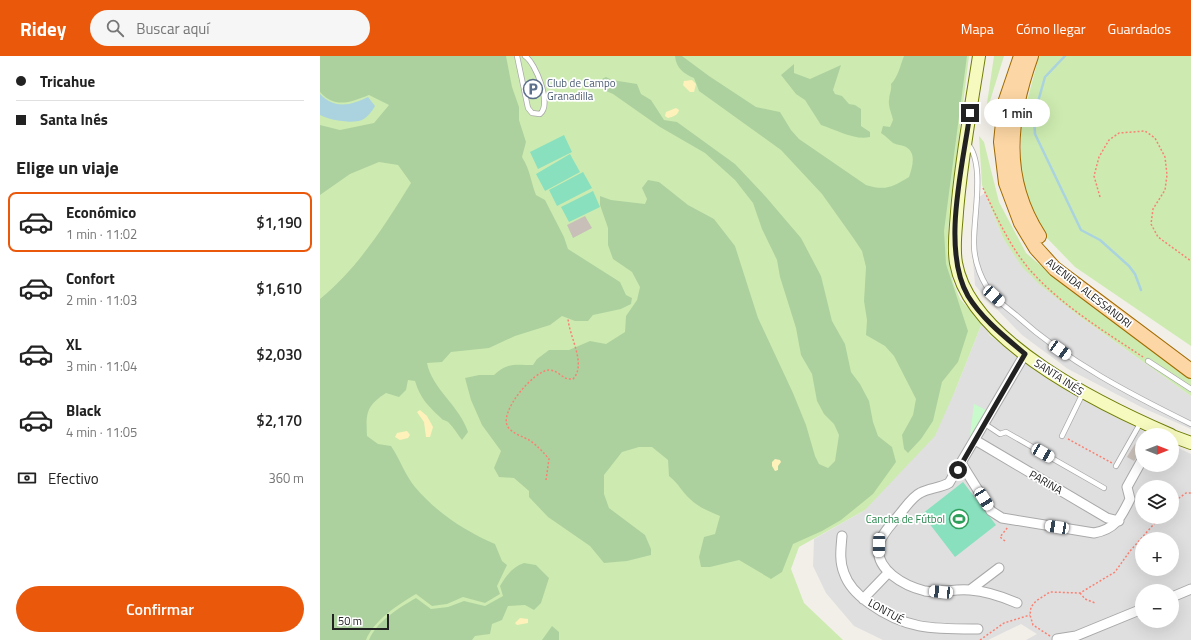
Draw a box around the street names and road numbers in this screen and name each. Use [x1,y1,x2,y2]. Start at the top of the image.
street label: AVENIDA ALESSANDRI [1043,254,1135,332]
street label: SANTA INÉS [1031,355,1087,399]
street label: PARINA [1026,466,1066,498]
street label: LONTUÉ [865,595,907,627]

